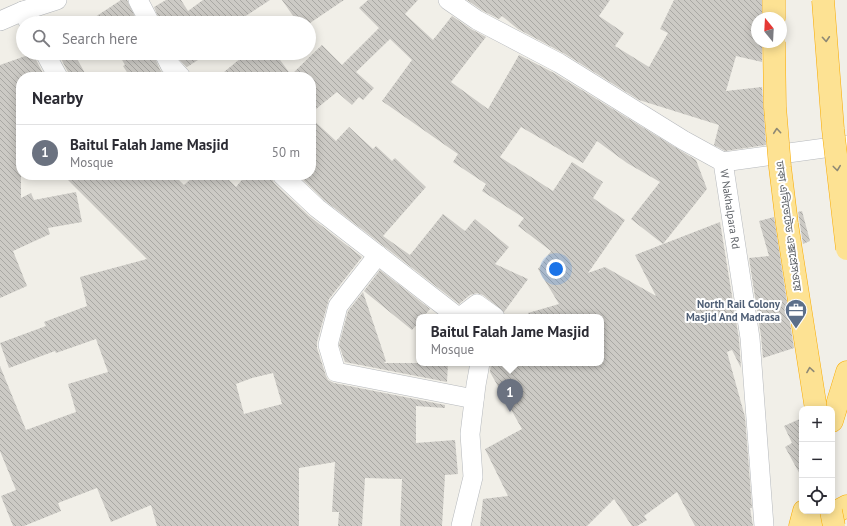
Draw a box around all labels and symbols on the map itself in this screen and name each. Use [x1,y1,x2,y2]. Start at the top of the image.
north arrow [751,12,787,48]
one-way arrow [821,36,830,42]
one-way arrow [772,128,781,134]
street label: ঢাকা এলিভেটেড এক্সপ্রেসওয়ে [773,159,805,292]
one-way arrow [833,165,842,171]
street label: W Nakhalpara Rd [717,168,743,250]
your location [546,259,566,279]
place label: North Rail Colony Masjid And Madrasa [686,297,781,324]
office icon: North Rail Colony Masjid And Madrasa [783,297,809,330]
one-way arrow [806,367,815,374]
pin: 1 [497,379,523,412]

